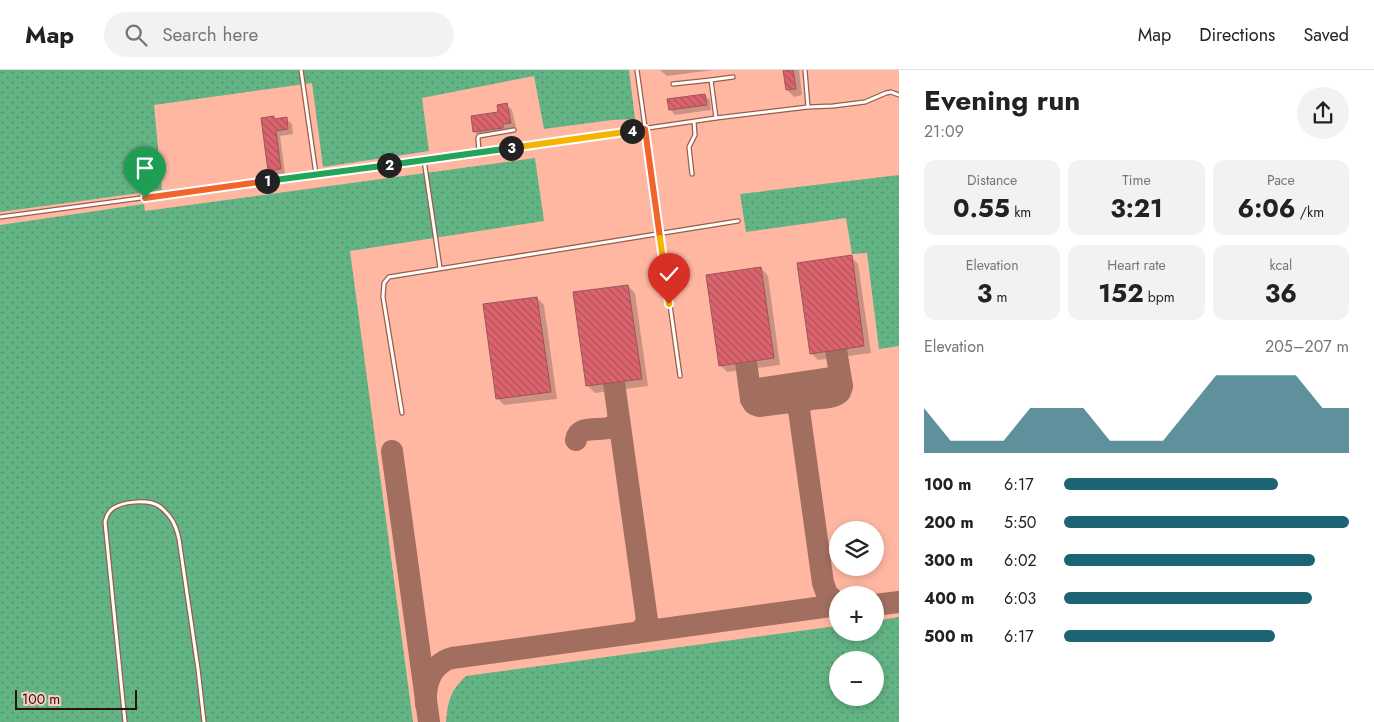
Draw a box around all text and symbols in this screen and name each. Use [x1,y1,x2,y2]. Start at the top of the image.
search box [104,12,454,57]
text: Map [25,17,74,52]
icon: search [122,21,150,49]
text: Search here [162,21,258,48]
text: Map [1138,22,1171,48]
text: Directions [1199,22,1275,48]
text: Saved [1303,22,1349,48]
text: Evening run [924,80,1080,121]
button: share [1297,87,1349,139]
pin: 4 [620,118,644,144]
text: 21:09 [924,120,964,143]
text: 4 [628,121,637,141]
pin: 3 [498,136,524,160]
text: 3 [507,138,516,158]
pin [124,147,166,198]
pin: 2 [376,152,402,178]
icon: arrive [131,154,159,182]
text: 2 [385,155,394,175]
pin: 1 [254,168,280,194]
text: Distance [967,170,1017,190]
text: Time [1122,170,1151,190]
text: Pace [1267,170,1295,190]
text: 1 [264,171,271,191]
text: 0.55 [953,190,1010,226]
text: 3:21 [1110,190,1163,226]
text: 6:06 [1238,190,1296,226]
text: km [1010,202,1031,222]
text: /km [1296,202,1324,222]
pin [648,253,690,304]
text: Elevation [966,255,1019,275]
text: Heart rate [1107,255,1166,275]
text: kcal [1270,255,1292,275]
icon: check [655,260,683,288]
text: 3 [977,275,992,311]
text: 152 [1098,275,1144,311]
text: 36 [1265,275,1297,311]
text: m [992,287,1007,307]
text: bpm [1144,287,1175,307]
text: Elevation [924,335,984,358]
text: 205–207 m [1265,335,1349,358]
text: 100 m [924,473,971,496]
text: 6:17 [1004,473,1034,496]
text: 200 m [924,511,974,534]
text: 5:50 [1004,511,1036,534]
map controls [829,521,884,706]
button: layers [829,521,884,576]
text: 300 m [924,549,973,572]
text: 6:02 [1004,549,1037,572]
button: + [829,586,884,641]
text: 400 m [924,587,974,610]
text: 6:03 [1004,587,1036,610]
text: 500 m [924,625,973,648]
text: 6:17 [1004,625,1034,648]
button: − [829,651,884,706]
scale bar [15,687,138,710]
text: 100 m [22,689,60,709]

